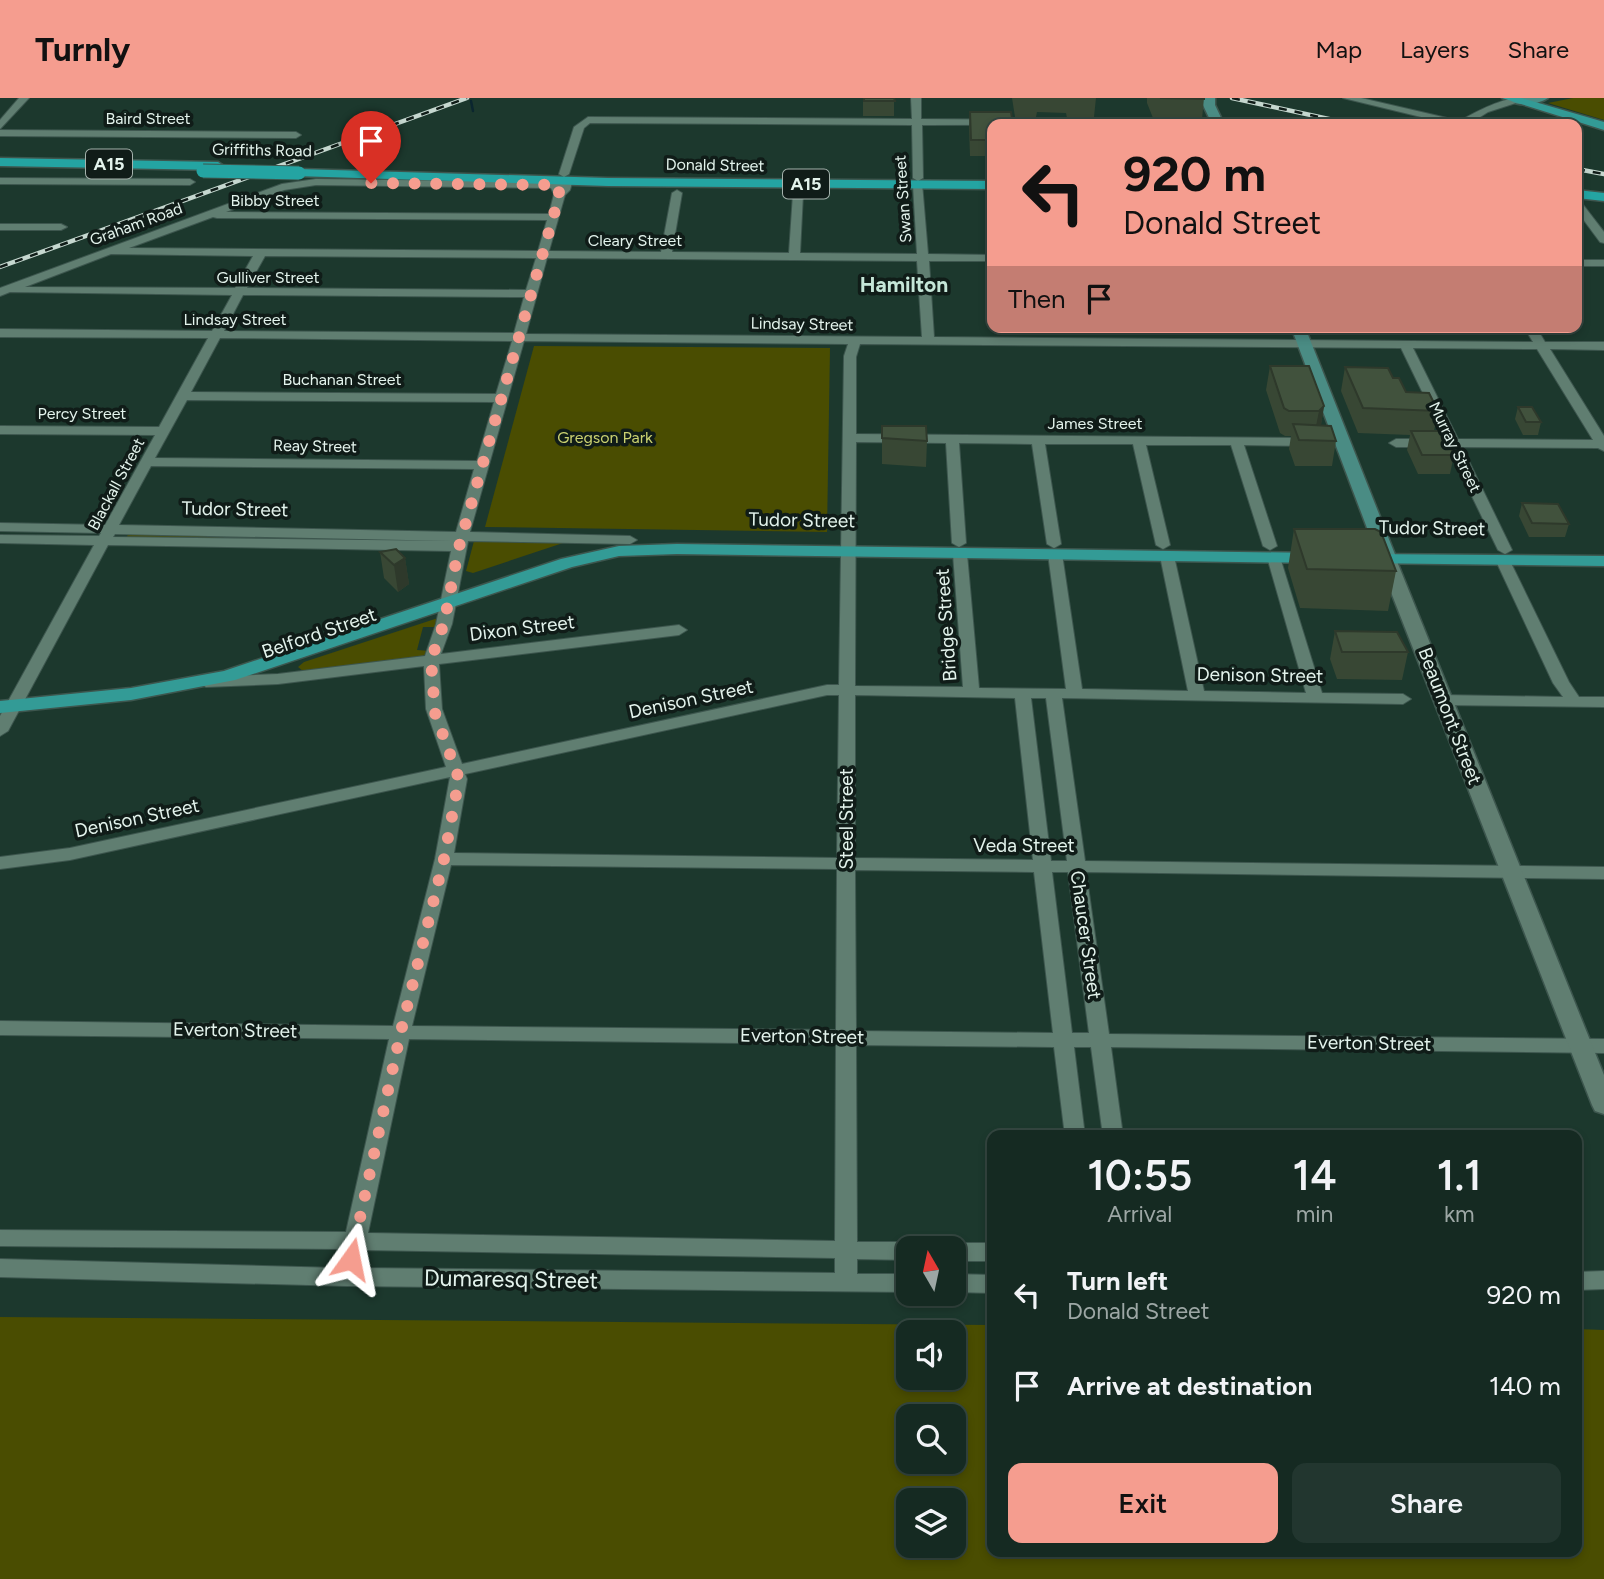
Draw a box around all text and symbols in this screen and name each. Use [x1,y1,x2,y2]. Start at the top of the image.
text: Turnly [35,30,130,69]
text: Map [1315,35,1362,64]
text: Layers [1400,35,1469,64]
text: Share [1507,35,1569,64]
street label: Baird Street [105,109,191,128]
pin [341,111,401,183]
icon: arrive [352,122,390,160]
street label: Griffiths Road [212,140,312,160]
text: 920 m [1123,144,1266,203]
icon: left [1008,147,1099,238]
road number: A15 [86,150,132,178]
street label: Swan Street [890,154,916,244]
street label: Donald Street [665,155,765,175]
road number: A15 [783,170,829,198]
street label: Bibby Street [230,191,320,210]
street label: Graham Road [87,198,185,250]
text: Donald Street [1123,204,1321,242]
street label: Cleary Street [588,231,682,250]
street label: Gulliver Street [217,268,319,287]
district label: Hamilton [860,272,948,297]
icon: arrive [1080,280,1118,318]
text: Then [1008,283,1066,315]
street label: Lindsay Street [183,310,287,329]
street label: Lindsay Street [750,314,854,334]
street label: Buchanan Street [282,370,402,389]
street label: Murray Street [1425,399,1485,495]
street label: Percy Street [38,404,126,423]
street label: James Street [1048,414,1142,433]
park label: Gregson Park [557,428,653,447]
street label: Blackall Street [84,435,148,533]
street label: Reay Street [273,436,357,456]
street label: Tudor Street [181,497,289,521]
street label: Tudor Street [748,508,856,532]
street label: Tudor Street [1378,516,1486,540]
street label: Bridge Street [931,568,961,682]
street label: Belford Street [259,603,379,663]
street label: Dixon Street [468,610,576,646]
street label: Beaumont Street [1413,644,1487,788]
street label: Denison Street [1196,662,1324,688]
street label: Denison Street [627,675,755,723]
street label: Steel Street [835,768,858,870]
street label: Denison Street [73,794,201,842]
street label: Veda Street [973,834,1075,857]
street label: Chaucer Street [1066,869,1106,1001]
street label: Everton Street [173,1017,297,1043]
street label: Everton Street [740,1023,864,1049]
street label: Everton Street [1307,1030,1431,1056]
text: 10:55 [1087,1150,1192,1201]
text: 14 [1293,1150,1337,1201]
text: 1.1 [1437,1150,1482,1201]
text: Arrival [1107,1200,1172,1228]
text: min [1296,1200,1333,1228]
text: km [1444,1200,1475,1228]
position arrow [314,1222,388,1296]
north arrow [896,1236,966,1306]
map controls [896,1236,966,1558]
street label: Dumaresq Street [424,1263,598,1295]
text: Turn left [1067,1265,1168,1297]
icon: left [1008,1276,1046,1314]
text: 920 m [1487,1279,1561,1311]
text: Donald Street [1067,1297,1209,1325]
button: sound [896,1320,966,1390]
icon: arrive [1008,1367,1046,1405]
text: Arrive at destination [1067,1370,1312,1402]
text: 140 m [1489,1370,1561,1402]
button: search [896,1404,966,1474]
button: Exit [1008,1463,1278,1543]
button: Share [1292,1463,1561,1543]
button: layers [896,1488,966,1558]

